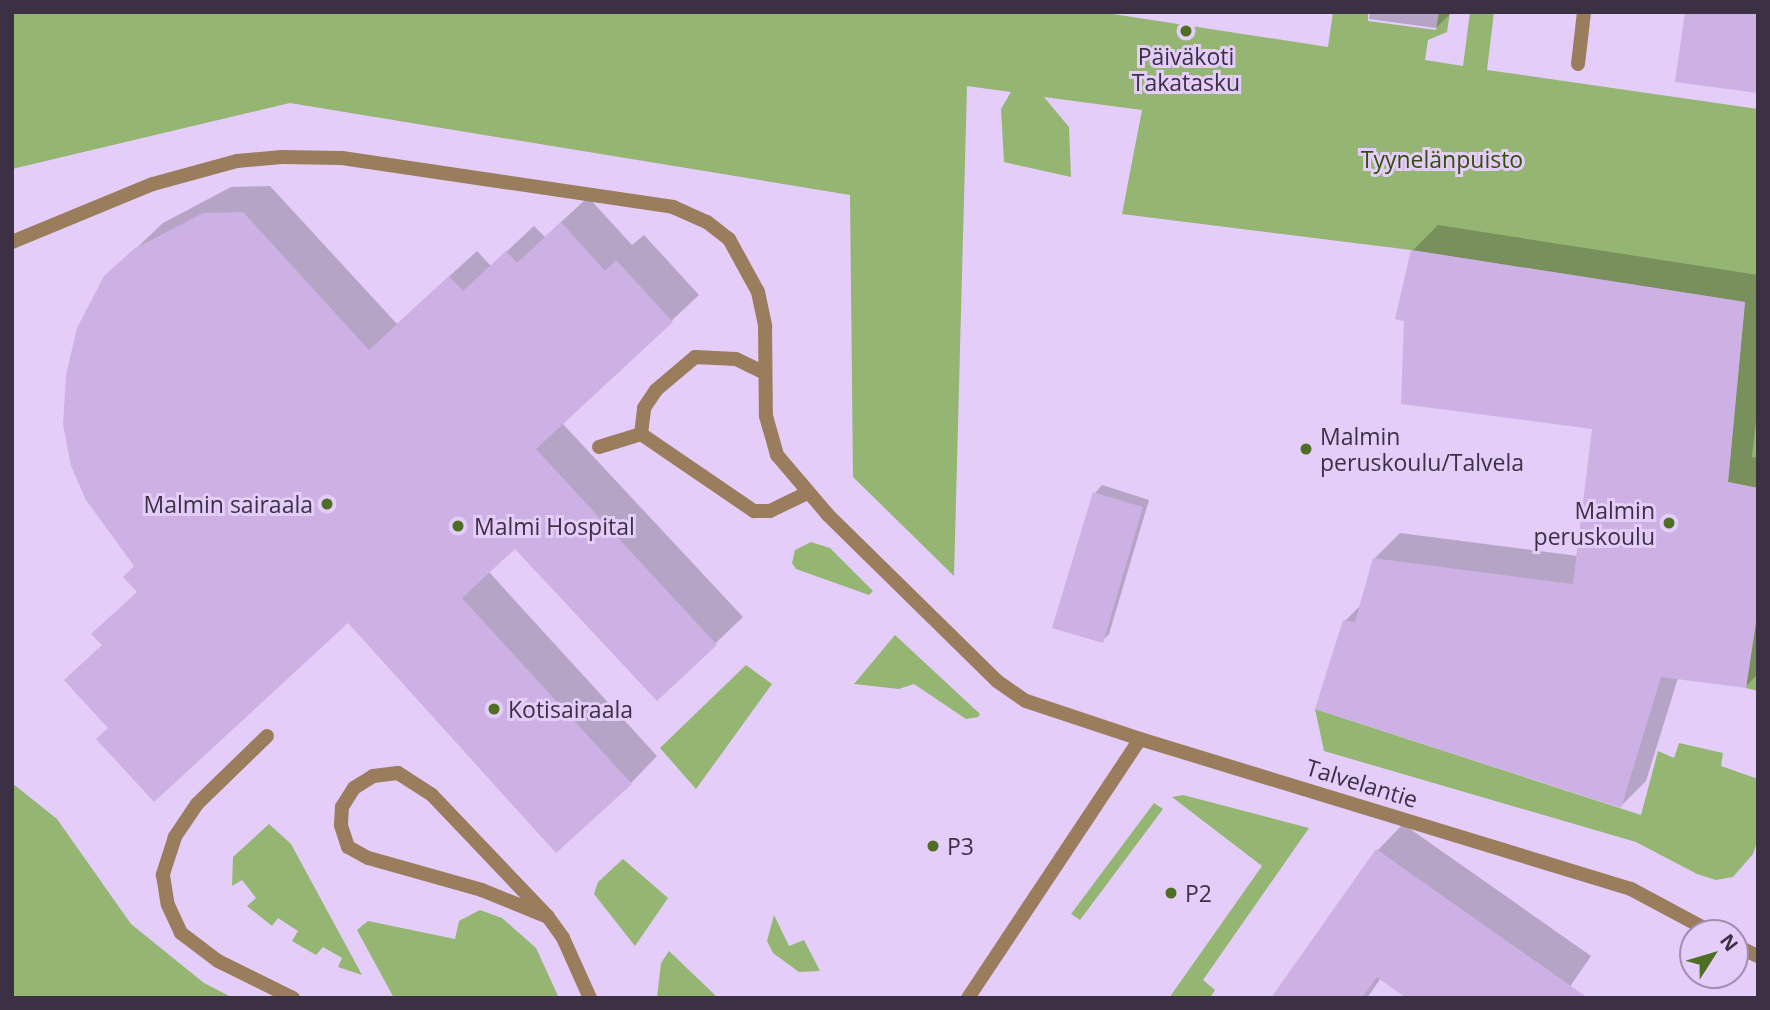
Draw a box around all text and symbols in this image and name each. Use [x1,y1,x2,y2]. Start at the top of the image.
marker: Päiväkoti Takatasku [1178,23,1194,39]
place label: Päiväkoti Takatasku [1132,42,1240,96]
park label: Tyynelänpuisto [1361,145,1523,173]
place label: Malmin peruskoulu/Talvela [1320,422,1524,476]
marker: Malmin peruskoulu/Talvela [1298,441,1314,457]
place label: Malmin sairaala [143,490,313,518]
marker: Malmin sairaala [319,496,335,512]
place label: Malmin peruskoulu [1534,496,1655,550]
place label: Malmi Hospital [474,512,635,540]
marker: Malmin peruskoulu [1661,515,1677,531]
marker: Malmi Hospital [448,516,468,536]
place label: Kotisairaala [508,695,633,723]
marker: Kotisairaala [486,701,502,717]
street label: Talvelantie [1303,753,1421,813]
place label: P3 [947,832,974,860]
marker: P3 [925,838,941,854]
place label: P2 [1185,879,1212,907]
marker: P2 [1163,885,1179,901]
north arrow [1679,919,1749,989]
text: N [1714,929,1744,957]

